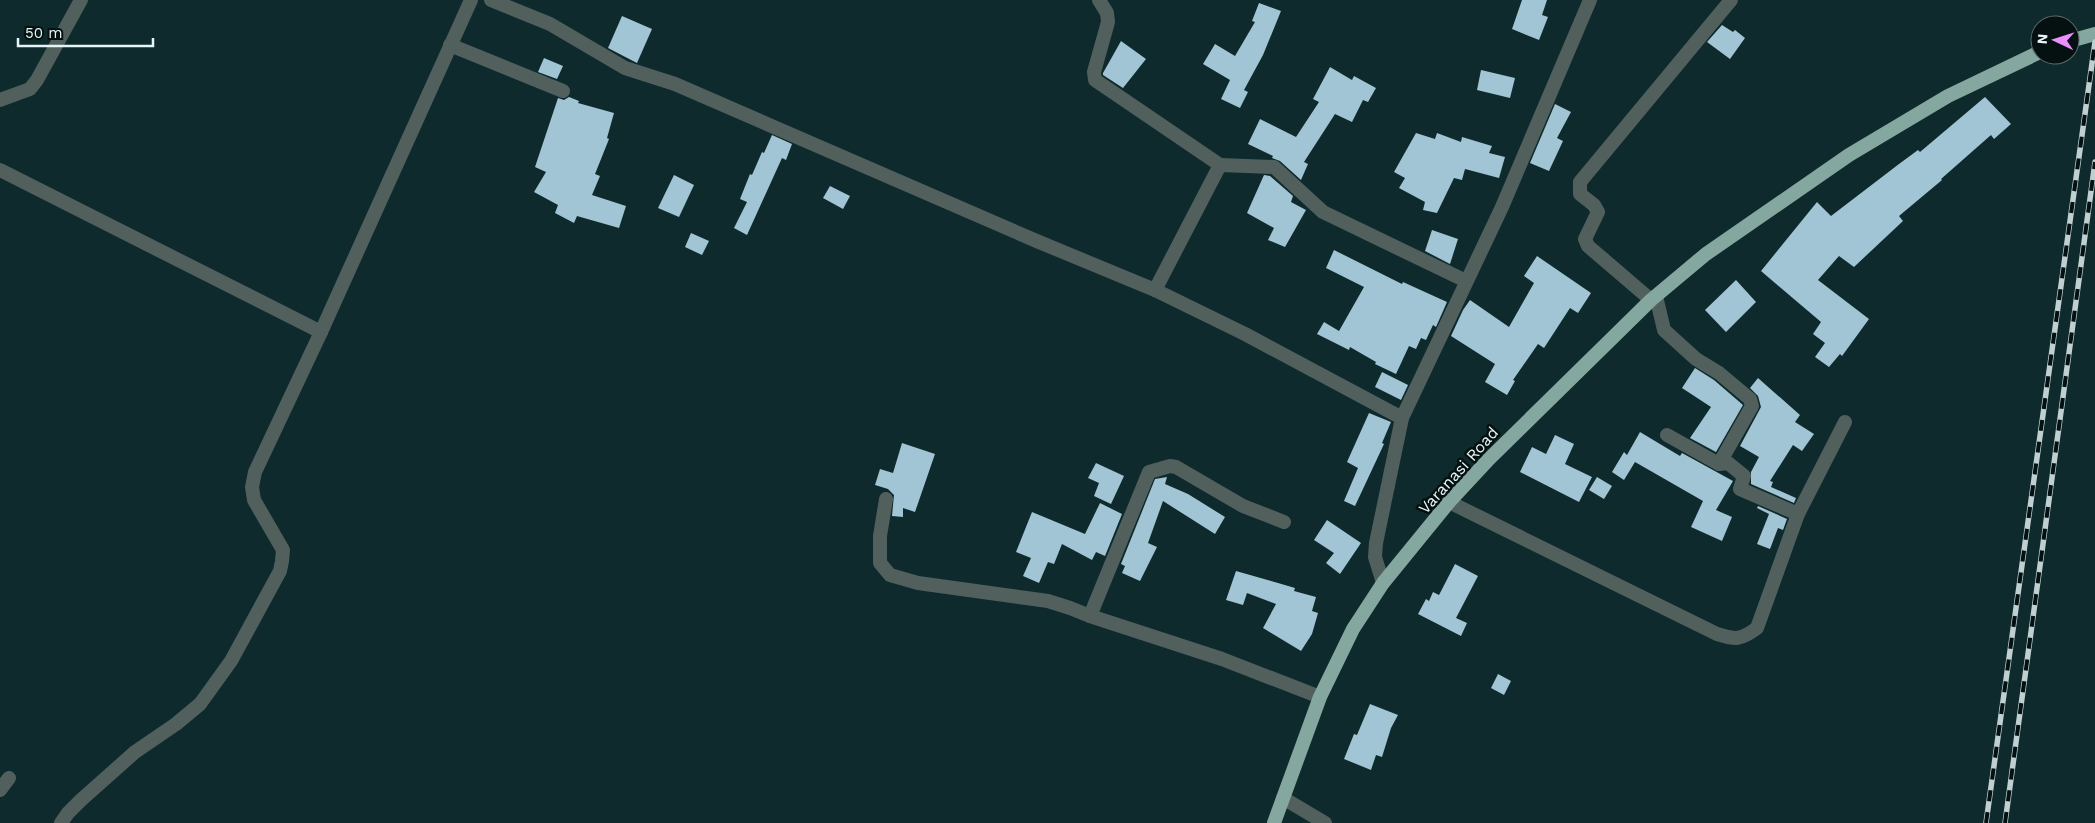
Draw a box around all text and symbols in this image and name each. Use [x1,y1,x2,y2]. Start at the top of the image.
scale bar [18,15,152,47]
north arrow [2030,15,2080,65]
text: 50 m [25,24,62,42]
text: N [2034,33,2050,45]
street label: Varanasi Road [1415,423,1502,518]

